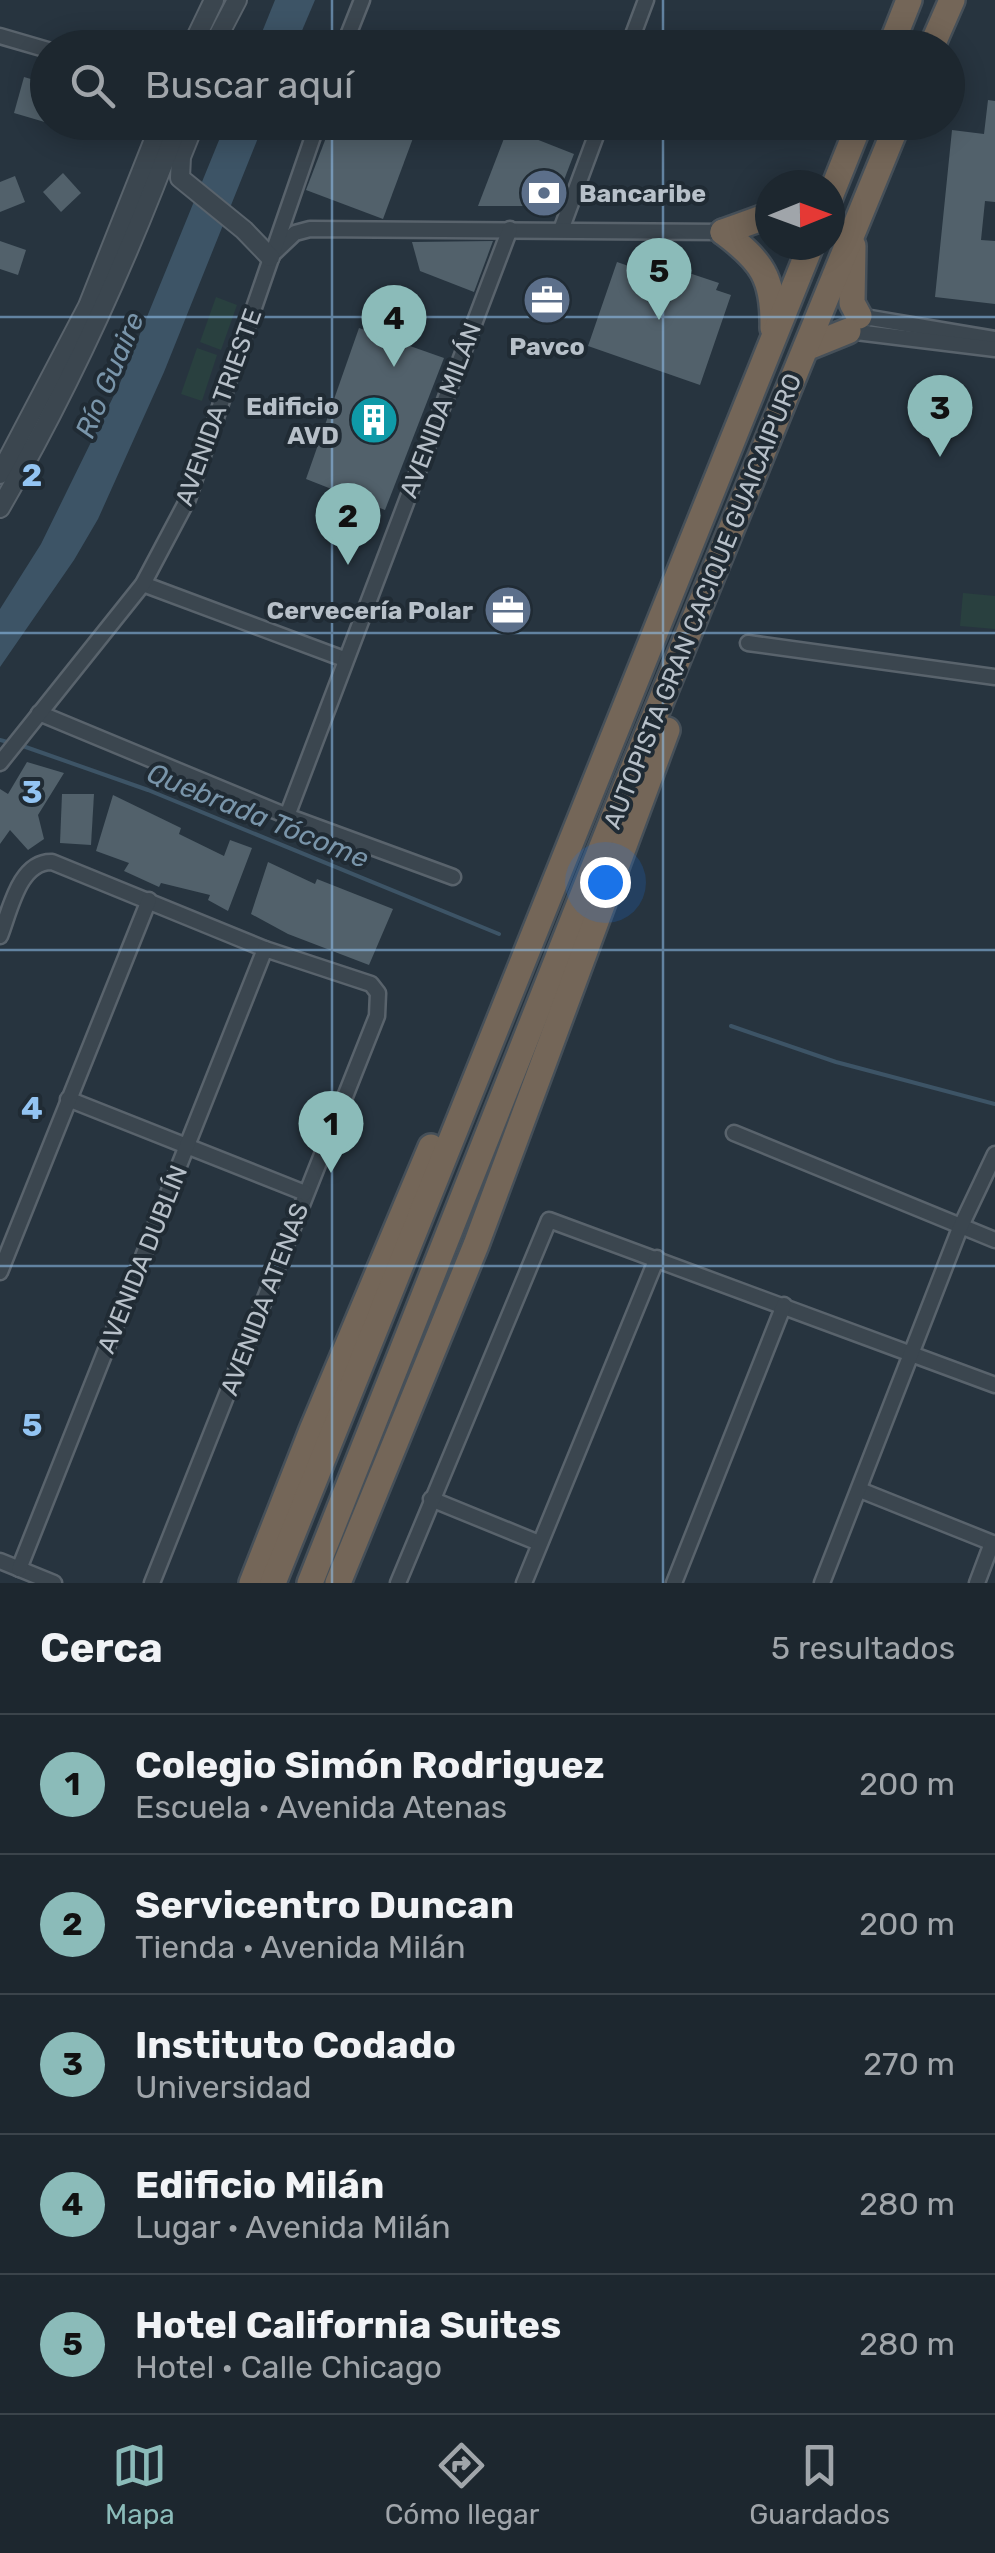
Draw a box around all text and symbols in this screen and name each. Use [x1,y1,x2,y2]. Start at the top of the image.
search box [30,30,965,140]
icon: search [65,58,120,113]
text: Buscar aquí [145,62,353,108]
bank icon: Bancaribe [518,167,570,219]
north arrow [755,170,845,260]
place label: Bancaribe [579,179,706,208]
pin: 5 [626,238,692,320]
office icon: Pavco [521,274,573,326]
pin: 4 [362,284,426,367]
street label: AVENIDA TRIESTE [169,305,268,510]
water label: Río Guaire [68,307,151,443]
street label: AVENIDA MILÁN [394,319,487,502]
place label: Pavco [509,332,585,361]
street label: AUTOPISTA GRAN CACIQUE GUAICAIPURO [598,369,807,833]
pin: 3 [908,374,972,457]
place label: Edificio AVD [246,392,339,450]
building icon: Edificio AVD [348,394,400,446]
text: 2 [22,456,42,494]
pin: 2 [316,482,380,565]
office icon: Cervecería Polar [482,584,534,636]
place label: Cervecería Polar [267,596,474,625]
water label: Quebrada Tócome [142,756,374,875]
text: 3 [21,773,43,811]
your location [580,857,631,908]
text: 4 [21,1089,43,1127]
pin: 1 [298,1090,364,1173]
street label: AVENIDA DUBLÍN [92,1161,193,1357]
street label: AVENIDA ATENAS [214,1199,315,1399]
text: 5 [22,1406,42,1444]
text: Cerca [40,1623,163,1673]
text: 5 resultados [771,1629,955,1667]
text: Colegio Simón Rodriguez [135,1742,605,1788]
text: 1 [65,1765,80,1803]
text: 200 m [859,1765,955,1803]
text: Escuela · Avenida Atenas [135,1788,507,1826]
text: Servicentro Duncan [135,1882,514,1928]
text: 2 [62,1905,83,1943]
text: 200 m [859,1905,955,1943]
text: Tienda · Avenida Milán [135,1928,466,1966]
text: Instituto Codado [135,2022,456,2068]
text: 3 [62,2045,83,2083]
text: 270 m [863,2045,955,2083]
text: Universidad [135,2068,312,2106]
text: Edificio Milán [135,2162,384,2208]
text: 4 [62,2185,83,2223]
text: 280 m [859,2185,955,2223]
text: Lugar · Avenida Milán [135,2208,451,2246]
text: Hotel California Suites [135,2302,561,2348]
text: 5 [62,2325,83,2363]
text: 280 m [859,2325,955,2363]
text: Hotel · Calle Chicago [135,2348,442,2386]
tab: Mapa [105,2438,175,2531]
tab: Cómo llegar [385,2438,539,2531]
tab: Guardados [749,2438,890,2531]

